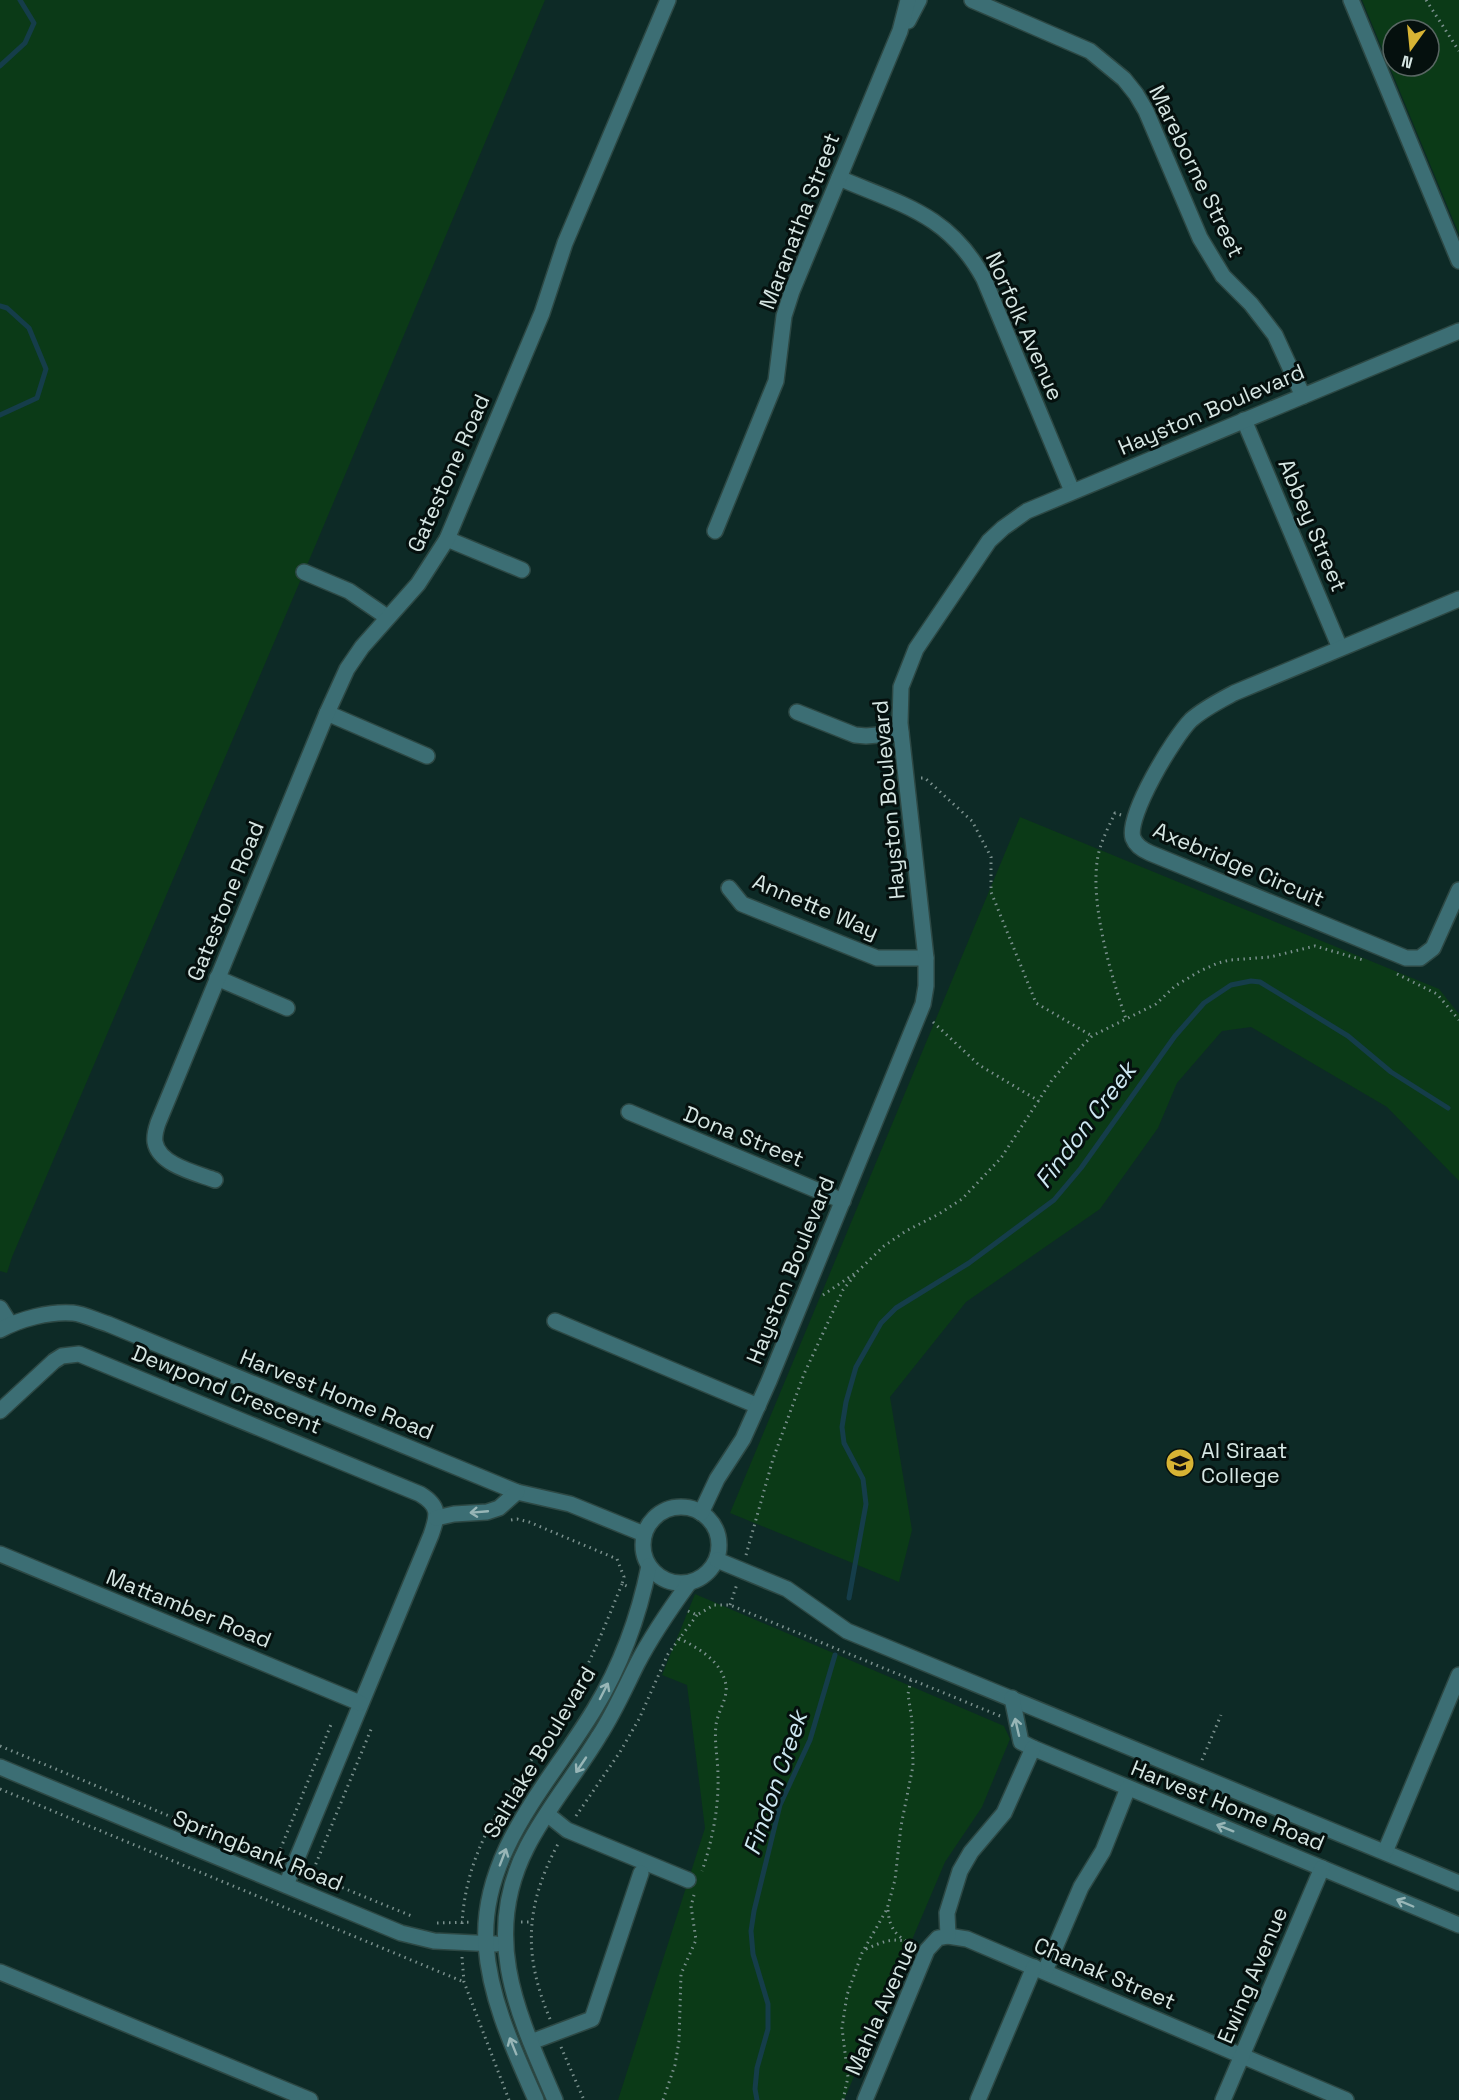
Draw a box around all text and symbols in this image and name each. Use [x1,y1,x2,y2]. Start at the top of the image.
north arrow [1381,18,1441,78]
text: N [1399,50,1415,74]
street label: Mareborne Street [1143,80,1251,262]
street label: Maranatha Street [752,129,846,313]
street label: Norfolk Avenue [980,247,1070,405]
street label: Hayston Boulevard [1114,357,1308,461]
street label: Gatestone Road [401,390,495,556]
street label: Abbey Street [1272,454,1354,596]
street label: Hayston Boulevard [865,699,911,901]
street label: Axebridge Circuit [1149,815,1329,913]
street label: Gatestone Road [180,817,270,985]
street label: Annette Way [749,867,883,945]
water label: Findon Creek [1027,1053,1144,1194]
street label: Dona Street [680,1099,808,1173]
street label: Hayston Boulevard [740,1172,840,1368]
street label: Dewpond Crescent [128,1338,326,1440]
street label: Harvest Home Road [236,1342,438,1446]
place label: Al Siraat College [1201,1436,1287,1489]
school or university icon: Al Siraat College [1164,1447,1196,1479]
one-way arrow [470,1507,490,1518]
street label: Mattamber Road [102,1562,276,1654]
street label: Saltlake Boulevard [477,1661,601,1843]
one-way arrow [598,1683,610,1700]
water label: Findon Creek [736,1704,815,1859]
one-way arrow [1011,1718,1023,1737]
street label: Harvest Home Road [1127,1753,1329,1857]
one-way arrow [575,1756,587,1772]
street label: Springbank Road [169,1803,347,1897]
one-way arrow [1216,1822,1235,1833]
one-way arrow [498,1849,509,1867]
one-way arrow [1396,1897,1415,1908]
street label: Ewing Avenue [1211,1902,1293,2048]
street label: Chanak Street [1030,1931,1180,2015]
street label: Mahla Avenue [838,1934,924,2080]
one-way arrow [507,2037,518,2056]

